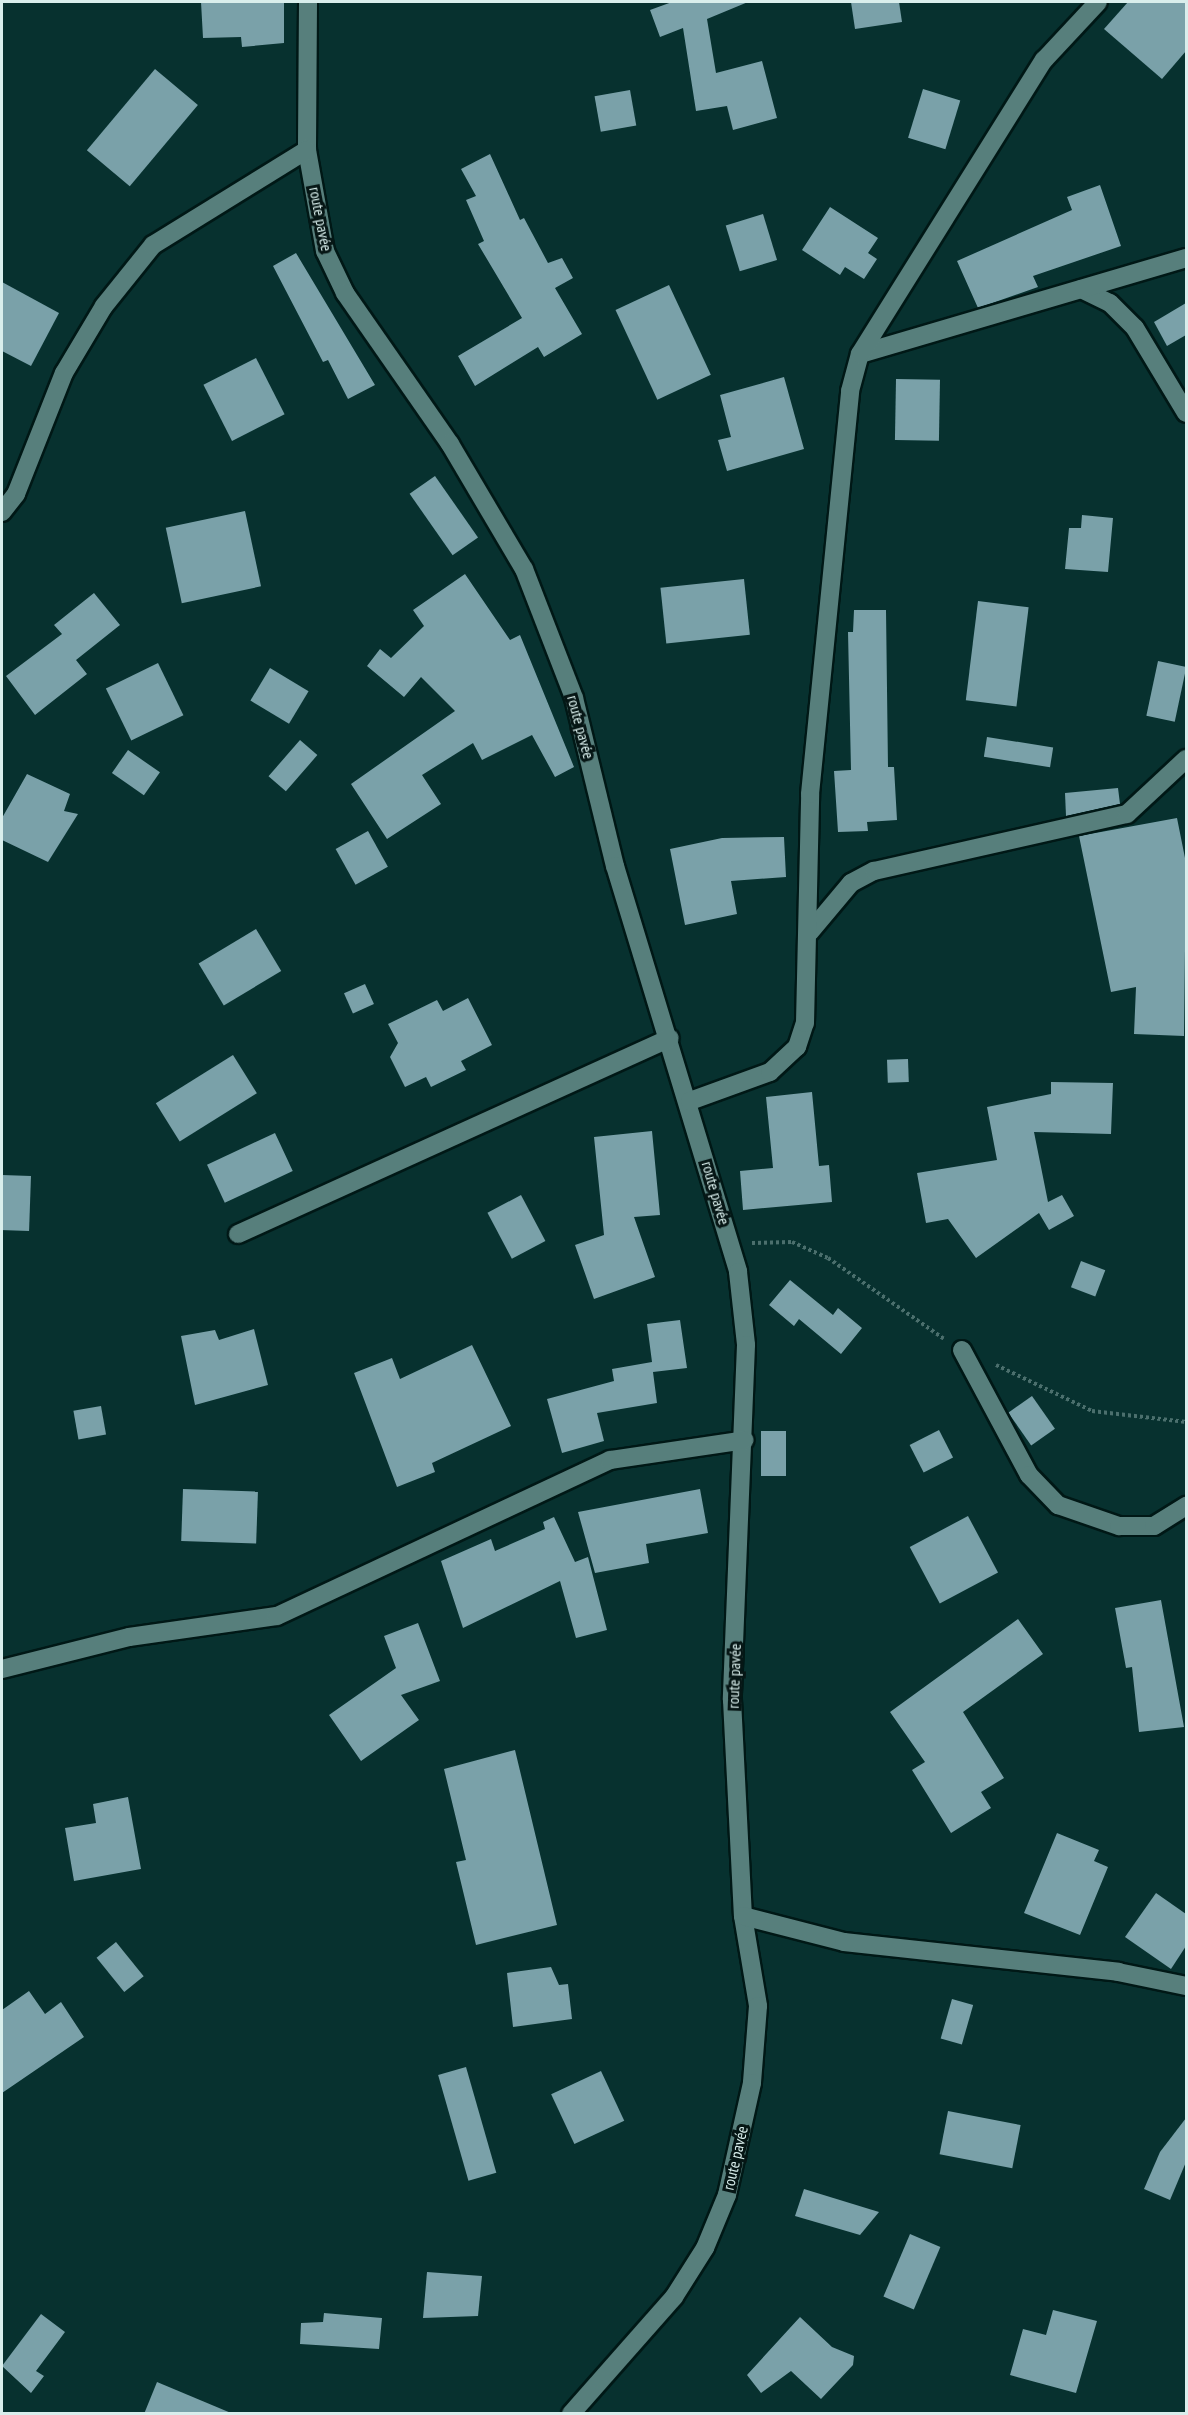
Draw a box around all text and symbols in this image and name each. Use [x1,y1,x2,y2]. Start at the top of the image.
street label: route pavée [305,185,337,253]
street label: route pavée [563,693,599,761]
street label: route pavée [698,1159,734,1227]
street label: route pavée [723,1643,745,1709]
street label: route pavée [718,2124,752,2192]

